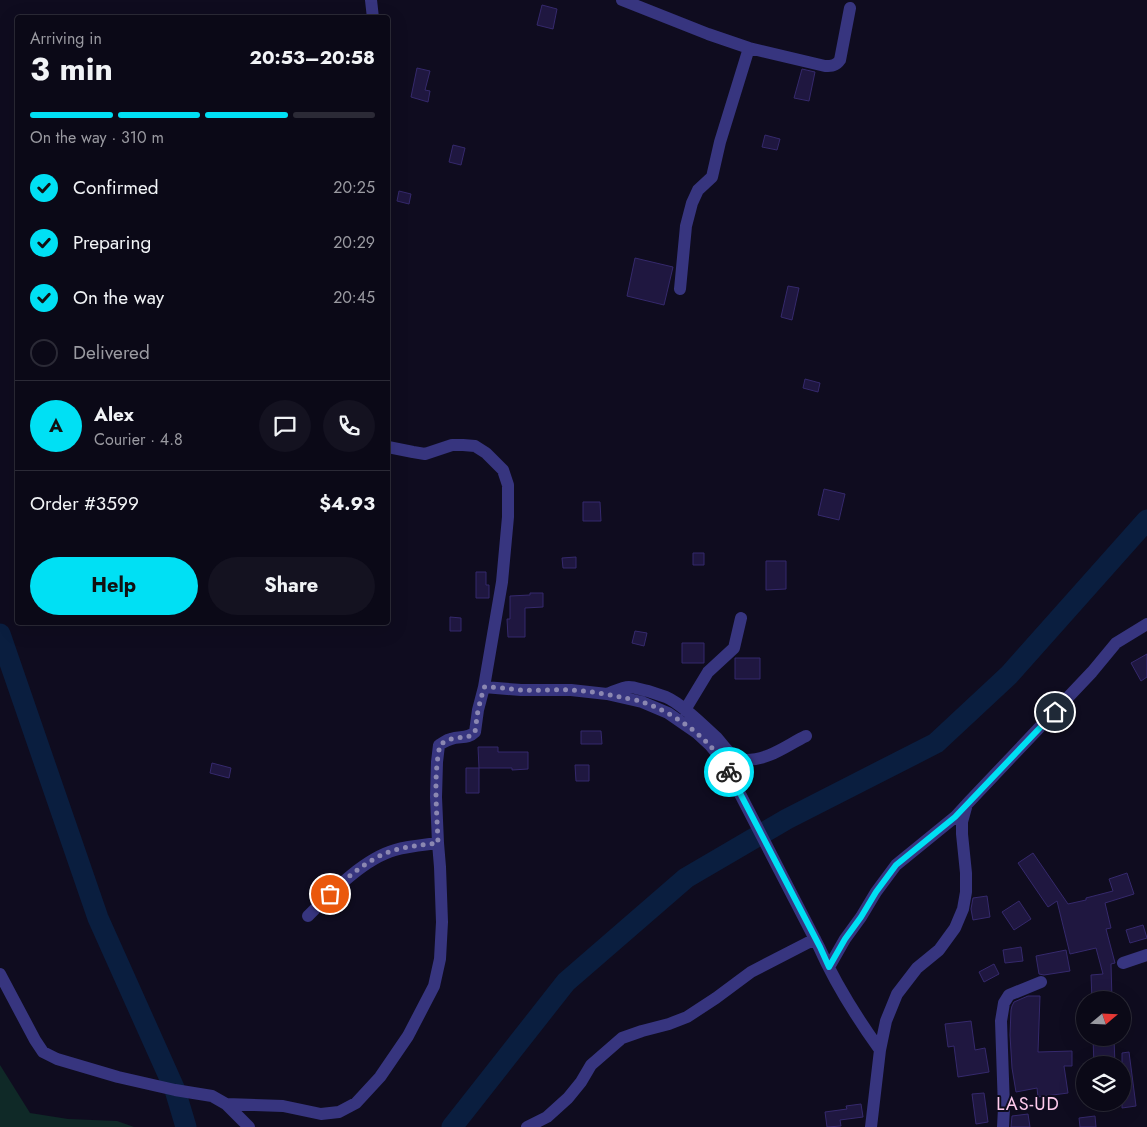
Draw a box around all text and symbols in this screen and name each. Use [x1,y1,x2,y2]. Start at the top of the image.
text: Arriving in [30,27,102,50]
text: 20:53–20:58 [250,44,375,71]
text: 3 min [30,46,113,92]
text: On the way · 310 m [30,126,164,149]
icon: check [30,174,58,202]
text: Confirmed [73,174,159,201]
text: 20:25 [333,176,375,199]
icon: check [30,229,58,257]
text: Preparing [73,229,151,256]
text: 20:29 [333,231,375,254]
icon: check [30,284,58,312]
text: On the way [73,284,164,311]
text: 20:45 [333,286,375,309]
text: Delivered [73,339,150,366]
button: chat [259,400,311,452]
button: phone [323,400,375,452]
text: Alex [94,401,134,428]
text: A [49,412,63,439]
text: Courier · 4.8 [94,428,183,451]
text: Order #3599 [30,490,139,517]
text: $4.93 [319,490,375,517]
button: Help [30,557,198,615]
button: Share [208,557,375,615]
pin [1034,691,1076,733]
icon: home [1041,698,1069,726]
courier [704,747,754,797]
icon: bike [715,758,743,786]
pin [309,873,351,915]
icon: bag [316,880,344,908]
north arrow [1076,991,1131,1046]
map controls [1076,991,1131,1111]
button: layers [1076,1056,1131,1111]
district label: LAS-UD [996,1091,1060,1117]

